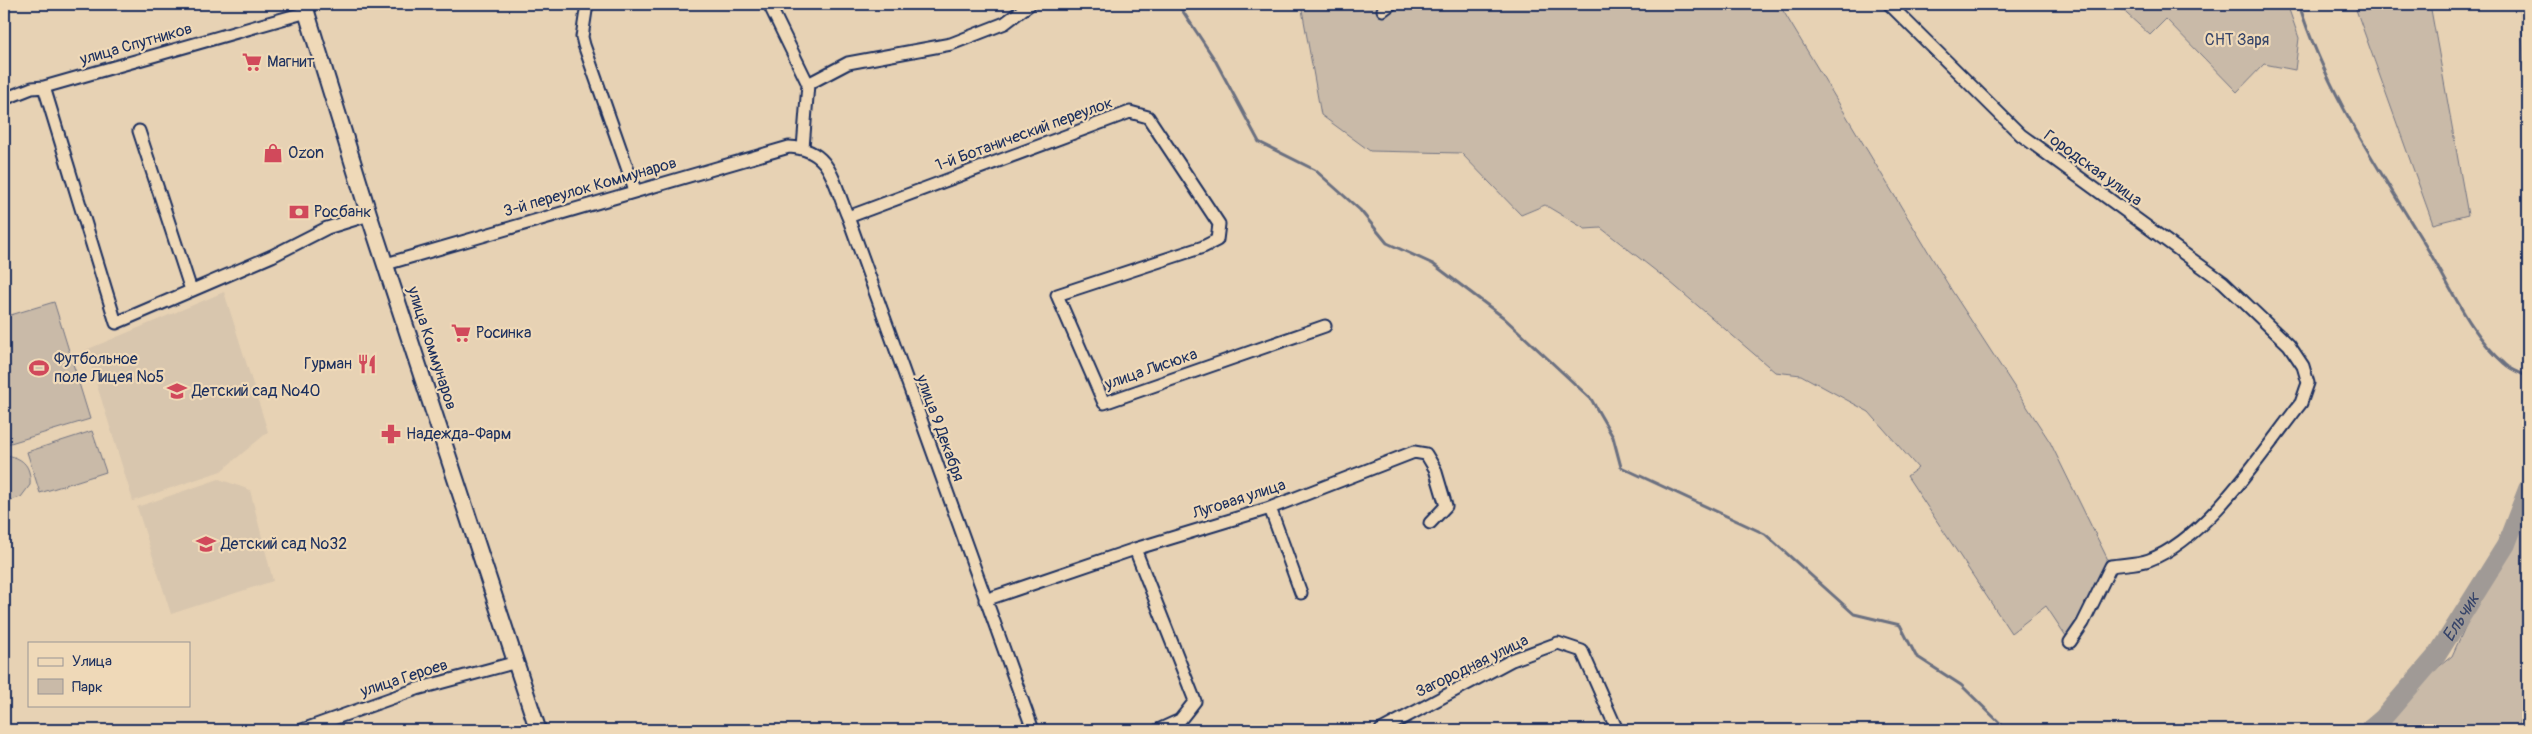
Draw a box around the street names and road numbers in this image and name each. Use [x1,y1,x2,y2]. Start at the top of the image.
street label: улица Спутников [77,18,195,70]
street label: 1-й Ботанический переулок [933,93,1115,175]
street label: Городская улица [2040,126,2146,210]
street label: 3-й переулок Коммунаров [501,153,679,221]
street label: улица Коммунаров [402,283,461,412]
street label: улица Лисюка [1101,344,1200,394]
street label: улица 9 Декабря [911,371,969,484]
street label: Луговая улица [1189,475,1288,524]
street label: Загородная улица [1412,630,1532,702]
street label: улица Героев [357,654,450,702]

